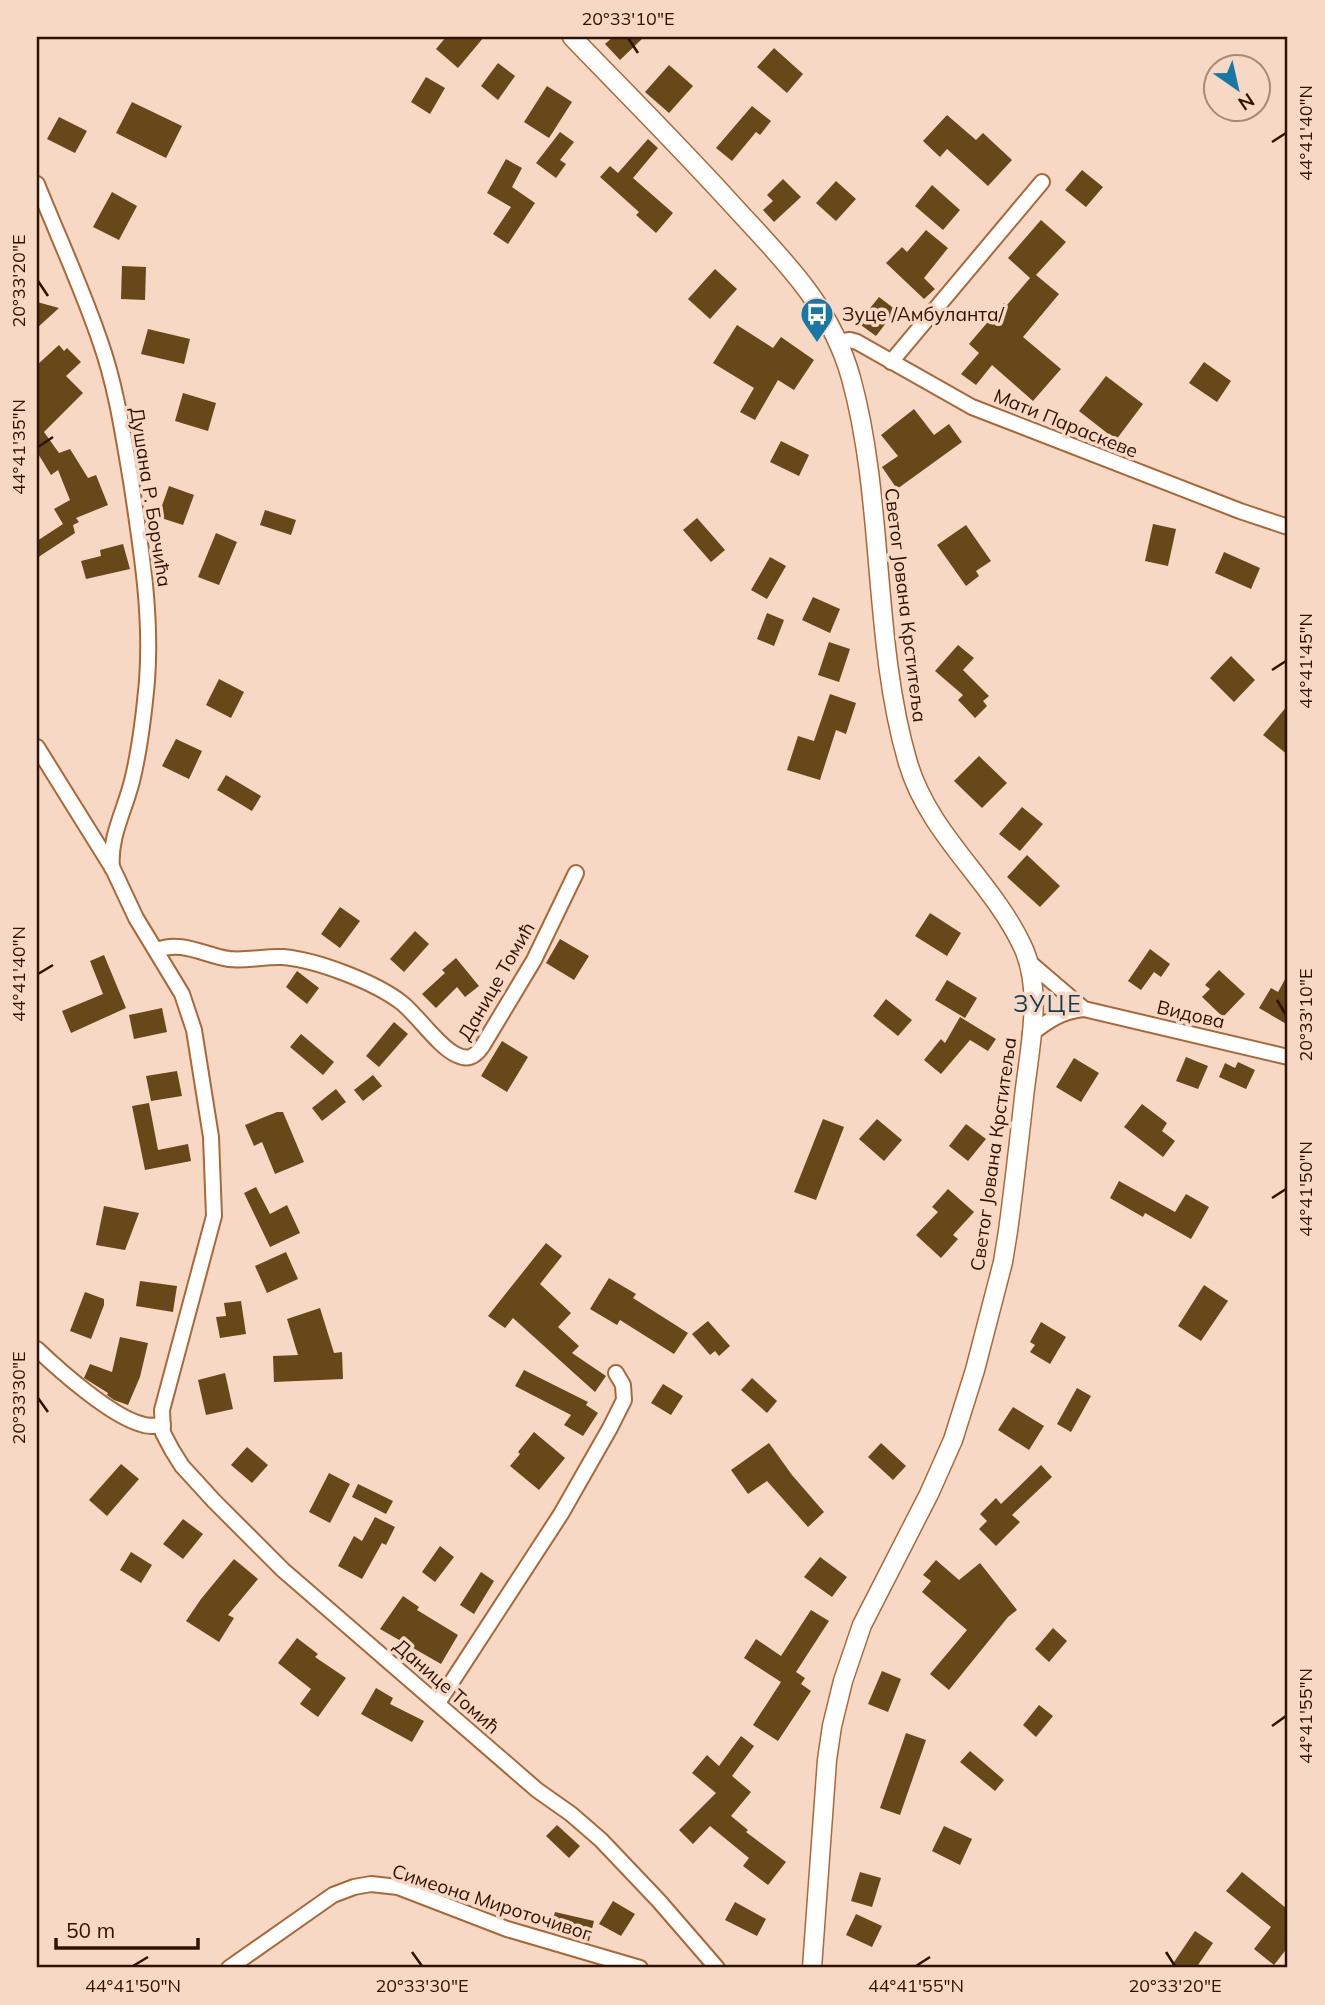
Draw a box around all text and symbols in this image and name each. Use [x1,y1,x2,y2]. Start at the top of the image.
text: 20°33'10"E [581,7,675,30]
north arrow [1202,52,1272,122]
text: 44°41'40"N [1294,85,1317,181]
text: N [1234,88,1259,116]
text: 20°33'20"E [7,234,30,328]
bus stop icon: Зуце /Амбуланта/ [798,295,836,344]
place label: Зуце /Амбуланта/ [842,302,1005,326]
street label: Мати Параскеве [990,383,1142,463]
text: 44°41'35"N [7,399,30,495]
street label: Душана Р. Борчића [125,406,177,588]
street label: Светог Јована Крститеља [880,486,932,724]
text: 44°41'45"N [1294,613,1317,709]
street label: Данице Томић [452,917,540,1045]
text: 44°41'40"N [7,926,30,1022]
text: 20°33'10"E [1294,968,1317,1062]
district label: ЗУЦЕ [1013,989,1083,1018]
street label: Видова [1155,995,1227,1033]
street label: Светог Јована Крститеља [965,1036,1021,1272]
text: 44°41'50"N [1294,1141,1317,1237]
text: 20°33'30"E [7,1351,30,1445]
street label: Данице Томић [389,1633,505,1739]
text: 44°41'55"N [1294,1668,1317,1764]
street label: Симеона Мироточивог [389,1858,595,1946]
scale bar [56,1907,198,1951]
text: 50 m [66,1917,115,1943]
text: 44°41'50"N [85,1974,181,1997]
text: 20°33'30"E [375,1974,469,1997]
text: 44°41'55"N [868,1974,964,1997]
text: 20°33'20"E [1128,1974,1222,1997]

